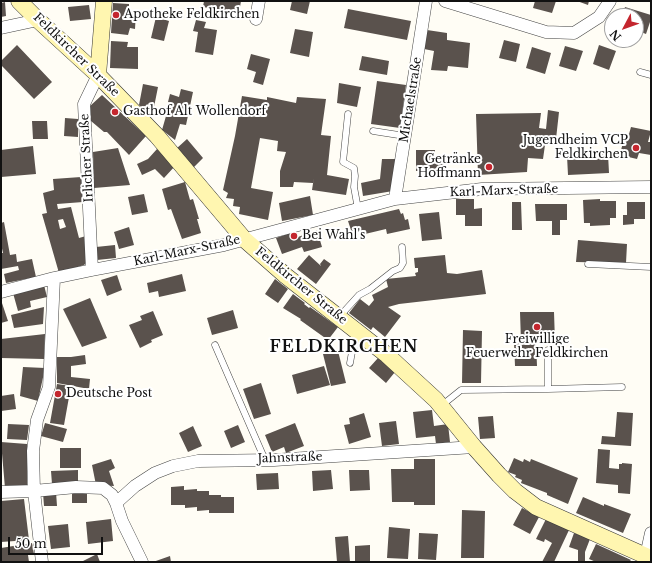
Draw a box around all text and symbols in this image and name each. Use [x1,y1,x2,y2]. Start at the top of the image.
place label: Apotheke Feldkirchen [124,8,260,22]
north arrow [604,8,644,48]
street label: Feldkircher Straße [30,10,122,100]
marker: Apotheke Feldkirchen [111,10,121,20]
text: N [607,27,624,44]
street label: Michaelstraße [397,56,425,144]
place label: Gasthof Alt Wollendorf [123,105,266,119]
marker: Gasthof Alt Wollendorf [110,107,120,117]
street label: Irlicher Straße [77,113,97,203]
place label: Jugendheim VCP Feldkirchen [523,134,628,162]
marker: Jugendheim VCP Feldkirchen [631,143,641,153]
place label: Getränke Hoffmann [418,153,481,181]
marker: Getränke Hoffmann [484,162,494,172]
street label: Karl-Marx-Straße [449,182,559,200]
place label: Bei Wahl's [302,229,365,243]
marker: Bei Wahl's [289,231,299,241]
street label: Karl-Marx-Straße [132,233,242,269]
street label: Feldkircher Straße [252,245,350,327]
marker: Freiwillige Feuerwehr Feldkirchen [532,322,542,332]
place label: Freiwillige Feuerwehr Feldkirchen [466,333,608,361]
district label: FELDKIRCHEN [269,337,419,357]
place label: Deutsche Post [66,387,152,401]
marker: Deutsche Post [53,389,63,399]
street label: Jahnstraße [257,450,323,466]
scale bar [10,529,105,555]
text: 50 m [15,536,47,551]

